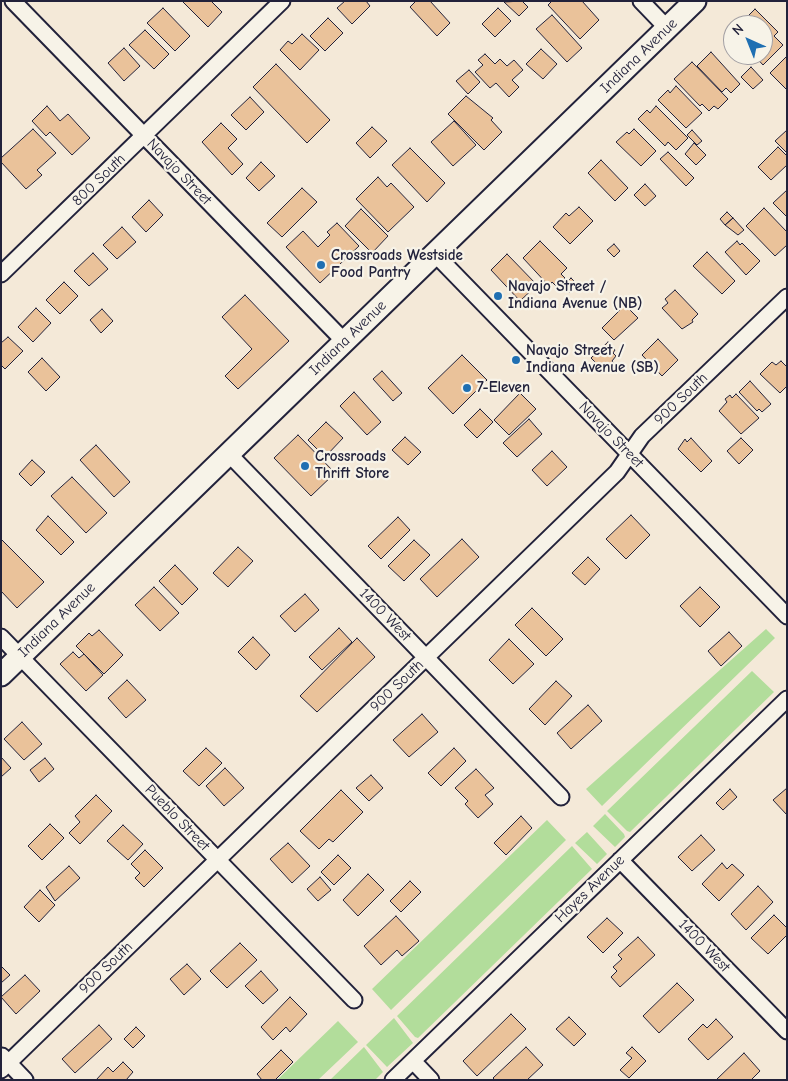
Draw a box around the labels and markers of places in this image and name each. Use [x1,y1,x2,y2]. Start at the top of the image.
place label: Crossroads Westside Food Pantry [331,247,463,282]
marker: Crossroads Westside Food Pantry [315,259,327,271]
place label: Navajo Street / Indiana Avenue (NB) [508,278,642,313]
marker: Navajo Street / Indiana Avenue (NB) [492,290,504,302]
place label: Navajo Street / Indiana Avenue (SB) [526,342,659,377]
marker: Navajo Street / Indiana Avenue (SB) [510,354,522,366]
place label: 7-Eleven [477,379,530,397]
marker: 7-Eleven [461,382,473,394]
place label: Crossroads Thrift Store [315,448,389,483]
marker: Crossroads Thrift Store [299,460,311,472]

